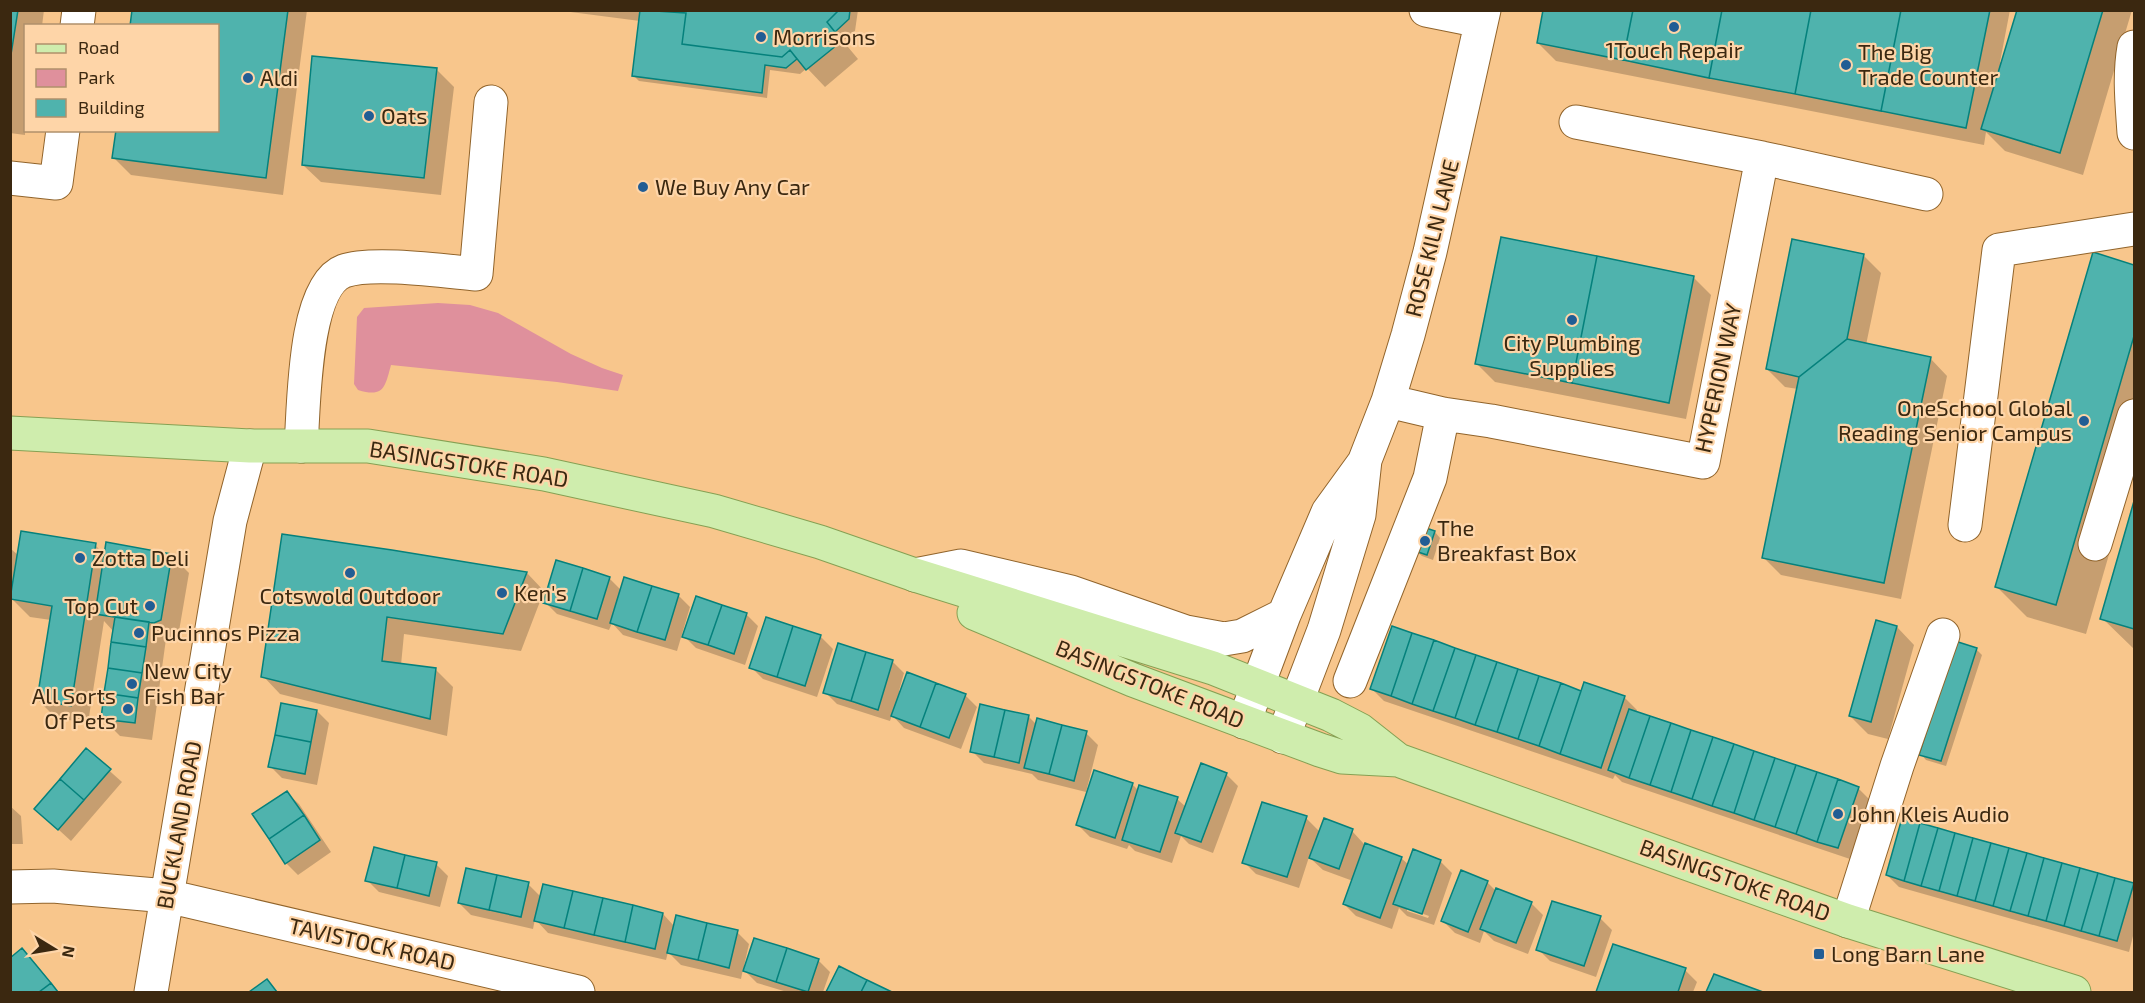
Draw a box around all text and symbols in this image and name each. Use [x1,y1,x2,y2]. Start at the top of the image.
marker: 1Touch Repair [1667,20,1681,34]
place label: Morrisons [773,23,876,49]
legend [24,24,219,132]
marker: Morrisons [754,30,768,44]
text: Road [78,36,119,58]
place label: 1Touch Repair [1606,36,1743,62]
place label: The Big Trade Counter [1858,38,1999,89]
marker: The Big Trade Counter [1839,58,1853,72]
place label: Aldi [260,64,298,90]
text: Park [78,66,115,88]
marker: Aldi [241,71,255,85]
text: Building [78,96,145,118]
place label: Oats [381,102,427,128]
marker: Oats [362,109,376,123]
street label: ROSE KILN LANE [1399,156,1463,319]
place label: We Buy Any Car [655,173,810,199]
marker: We Buy Any Car [636,180,650,194]
street label: HYPERION WAY [1688,300,1746,455]
marker: City Plumbing Supplies [1565,313,1579,327]
place label: City Plumbing Supplies [1504,329,1640,380]
place label: OneSchool Global Reading Senior Campus [1838,394,2072,445]
marker: OneSchool Global Reading Senior Campus [2077,414,2091,428]
street label: BASINGSTOKE ROAD [368,434,570,492]
place label: The Breakfast Box [1437,514,1577,565]
marker: The Breakfast Box [1418,534,1432,548]
place label: Zotta Deli [92,544,189,570]
marker: Zotta Deli [73,551,87,565]
marker: Cotswold Outdoor [343,566,357,580]
place label: Ken's [514,579,567,605]
place label: Cotswold Outdoor [259,582,441,608]
marker: Ken's [495,586,509,600]
place label: Top Cut [64,592,138,618]
marker: Top Cut [143,599,157,613]
place label: Pucinnos Pizza [151,619,300,645]
marker: Pucinnos Pizza [132,626,146,640]
street label: BASINGSTOKE ROAD [1052,633,1248,733]
place label: New City Fish Bar [144,657,232,708]
marker: New City Fish Bar [125,677,139,691]
place label: All Sorts Of Pets [32,682,116,733]
marker: All Sorts Of Pets [121,702,135,716]
street label: BUCKLAND ROAD [150,739,206,911]
place label: John Kleis Audio [1850,800,2010,826]
marker: John Kleis Audio [1831,807,1845,821]
street label: BASINGSTOKE ROAD [1637,832,1834,926]
street label: TAVISTOCK ROAD [287,911,458,975]
north arrow [24,919,84,979]
place label: Long Barn Lane [1831,940,1985,966]
text: N [59,944,80,959]
marker: Long Barn Lane [1812,947,1826,961]

